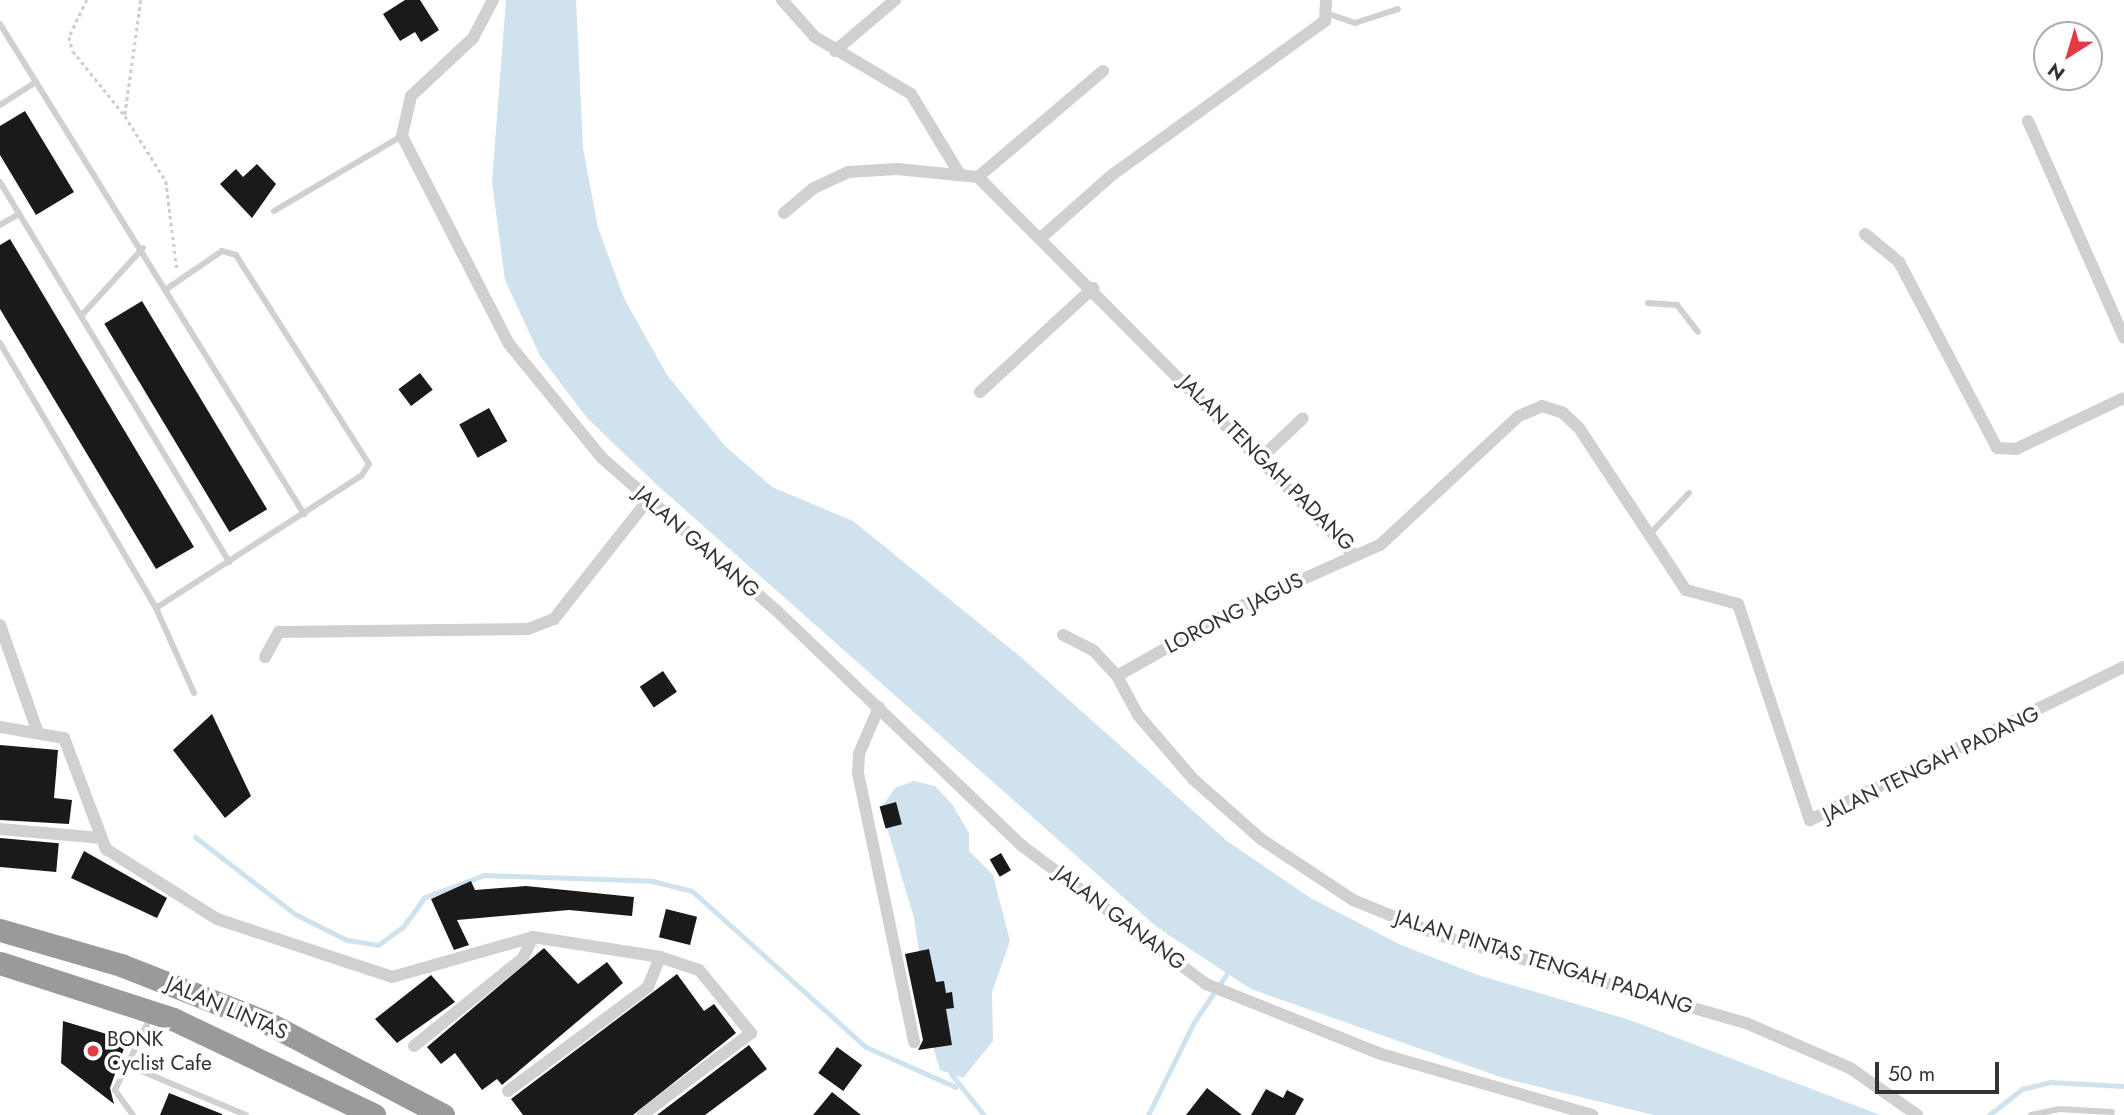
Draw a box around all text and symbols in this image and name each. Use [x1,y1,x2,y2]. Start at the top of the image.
north arrow [2033,21,2103,91]
text: N [2042,56,2070,87]
street label: JALAN TENGAH PADANG [1174,370,1360,556]
street label: JALAN GANANG [629,481,765,603]
street label: LORONG JAGUS [1161,567,1307,659]
street label: JALAN TENGAH PADANG [1819,701,2043,827]
street label: JALAN GANANG [1049,861,1191,975]
street label: JALAN PINTAS TENGAH PADANG [1392,905,1696,1019]
street label: JALAN LINTAS [163,971,291,1045]
place label: BONK Cyclist Cafe [107,1026,212,1076]
marker: BONK Cyclist Cafe [85,1043,101,1059]
scale bar [1879,1048,2003,1092]
text: 50 m [1888,1059,1935,1089]

